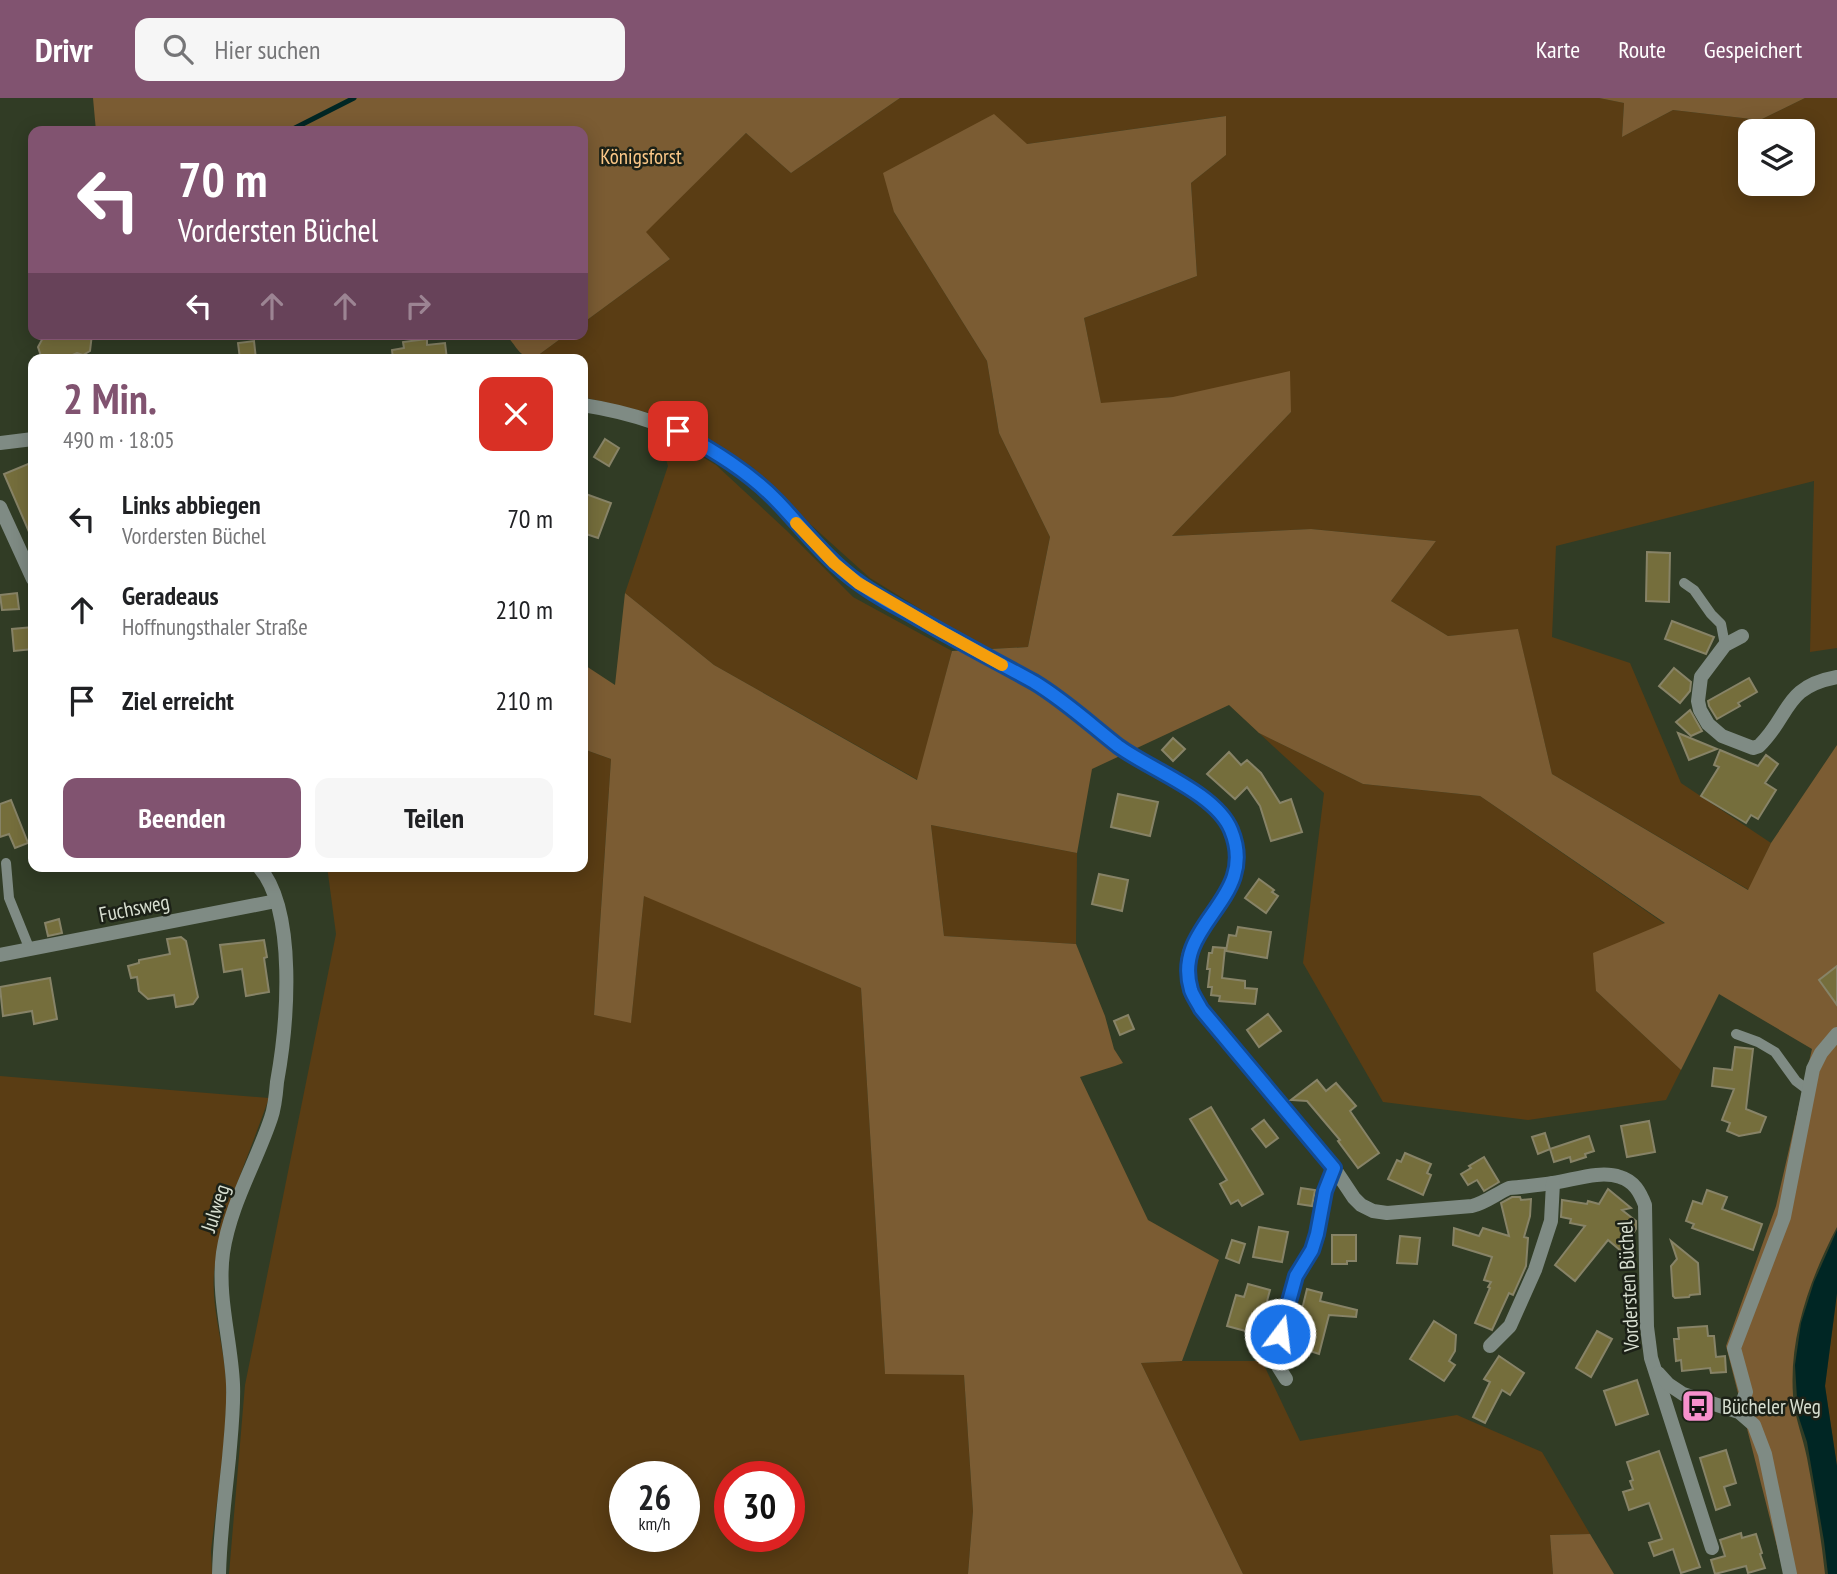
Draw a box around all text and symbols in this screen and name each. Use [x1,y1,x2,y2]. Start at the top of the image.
search box [135,18,625,81]
text: Drivr [35,28,93,71]
icon: search [159,30,197,68]
text: Hier suchen [215,33,320,66]
text: Karte [1536,34,1580,65]
text: Route [1618,34,1666,65]
text: Gespeichert [1704,34,1802,65]
map controls [1738,119,1815,196]
button: layers [1738,119,1815,196]
park label: Königsforst [600,143,682,170]
text: 70 m [178,147,267,211]
icon: left [63,154,154,245]
text: Vordersten Büchel [178,209,378,251]
icon: left [180,287,218,325]
icon: ahead [253,287,291,325]
icon: ahead [326,287,364,325]
icon: right [399,287,437,325]
text: 2 Min. [63,371,157,426]
button: close [479,377,553,451]
pin [648,401,708,461]
icon: arrive [659,412,697,450]
text: 490 m · 18:05 [63,425,175,454]
text: Links abbiegen [122,488,261,521]
icon: left [63,500,101,538]
text: 70 m [507,502,553,535]
text: Vordersten Büchel [122,521,266,550]
text: Geradeaus [122,579,219,612]
icon: ahead [63,591,101,629]
text: 210 m [495,593,553,626]
text: Hoffnungsthaler Straße [122,612,308,641]
icon: arrive [63,682,101,720]
text: Ziel erreicht [122,684,234,717]
text: 210 m [495,684,553,717]
button: Beenden [63,778,301,858]
button: Teilen [315,778,553,858]
street label: Fuchsweg [96,888,172,928]
street label: Julweg [194,1181,235,1236]
street label: Vordersten Büchel [1611,1220,1645,1353]
position arrow [1243,1297,1317,1371]
bus stop icon: Bücheler Weg [1679,1387,1717,1425]
place label: Bücheler Weg [1722,1393,1821,1420]
speed limit sign: 30 [714,1461,805,1552]
text: 26 [638,1474,671,1520]
text: km/h [639,1512,670,1535]

